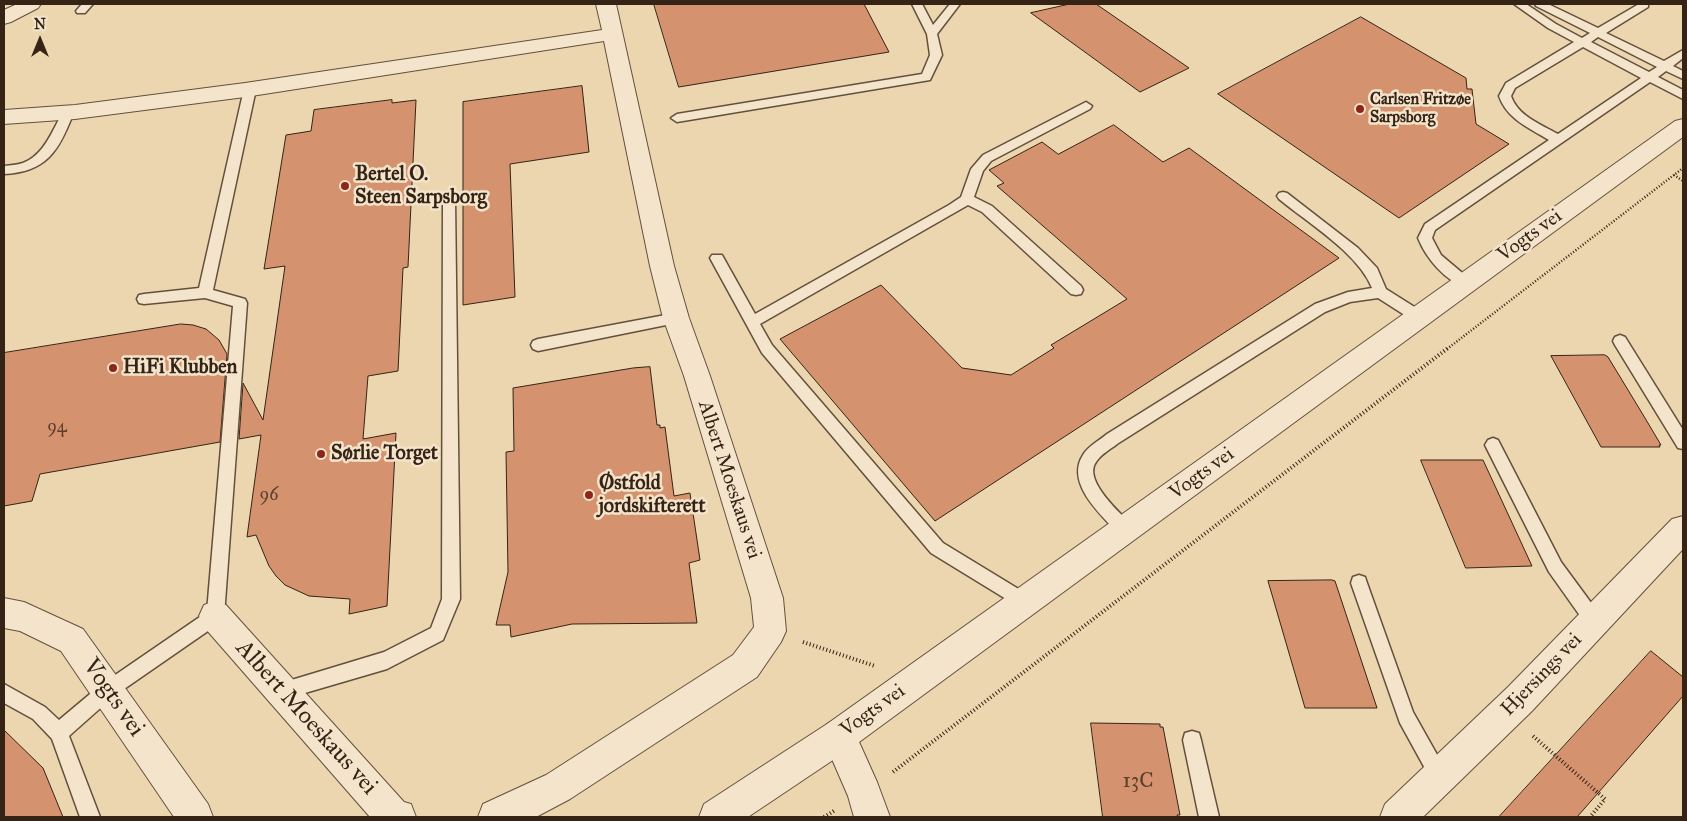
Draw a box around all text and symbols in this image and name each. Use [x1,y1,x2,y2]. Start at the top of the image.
north arrow [15,15,65,65]
text: N [34,16,46,33]
place label: Carlsen Fritzøe Sarpsborg [1370,90,1471,128]
marker: Carlsen Fritzøe Sarpsborg [1354,103,1366,115]
place label: Bertel O. Steen Sarpsborg [355,163,487,210]
marker: Bertel O. Steen Sarpsborg [339,180,351,192]
street label: Vogts vei [1493,205,1567,267]
place label: HiFi Klubben [123,356,237,380]
marker: HiFi Klubben [107,362,119,374]
street label: Albert Moeskaus vei [692,398,766,562]
house number: 94 [47,417,67,439]
place label: Sørlie Torget [331,442,438,466]
street label: Vogts vei [1165,443,1239,505]
marker: Sørlie Torget [315,448,327,460]
place label: Østfold jordskifterett [599,472,706,519]
house number: 96 [260,485,278,507]
marker: Østfold jordskifterett [583,489,595,501]
street label: Hjersings vei [1497,629,1587,721]
street label: Albert Moeskaus vei [229,635,383,801]
street label: Vogts vei [76,653,150,743]
street label: Vogts vei [836,680,910,742]
house number: 13C [1122,769,1154,795]

